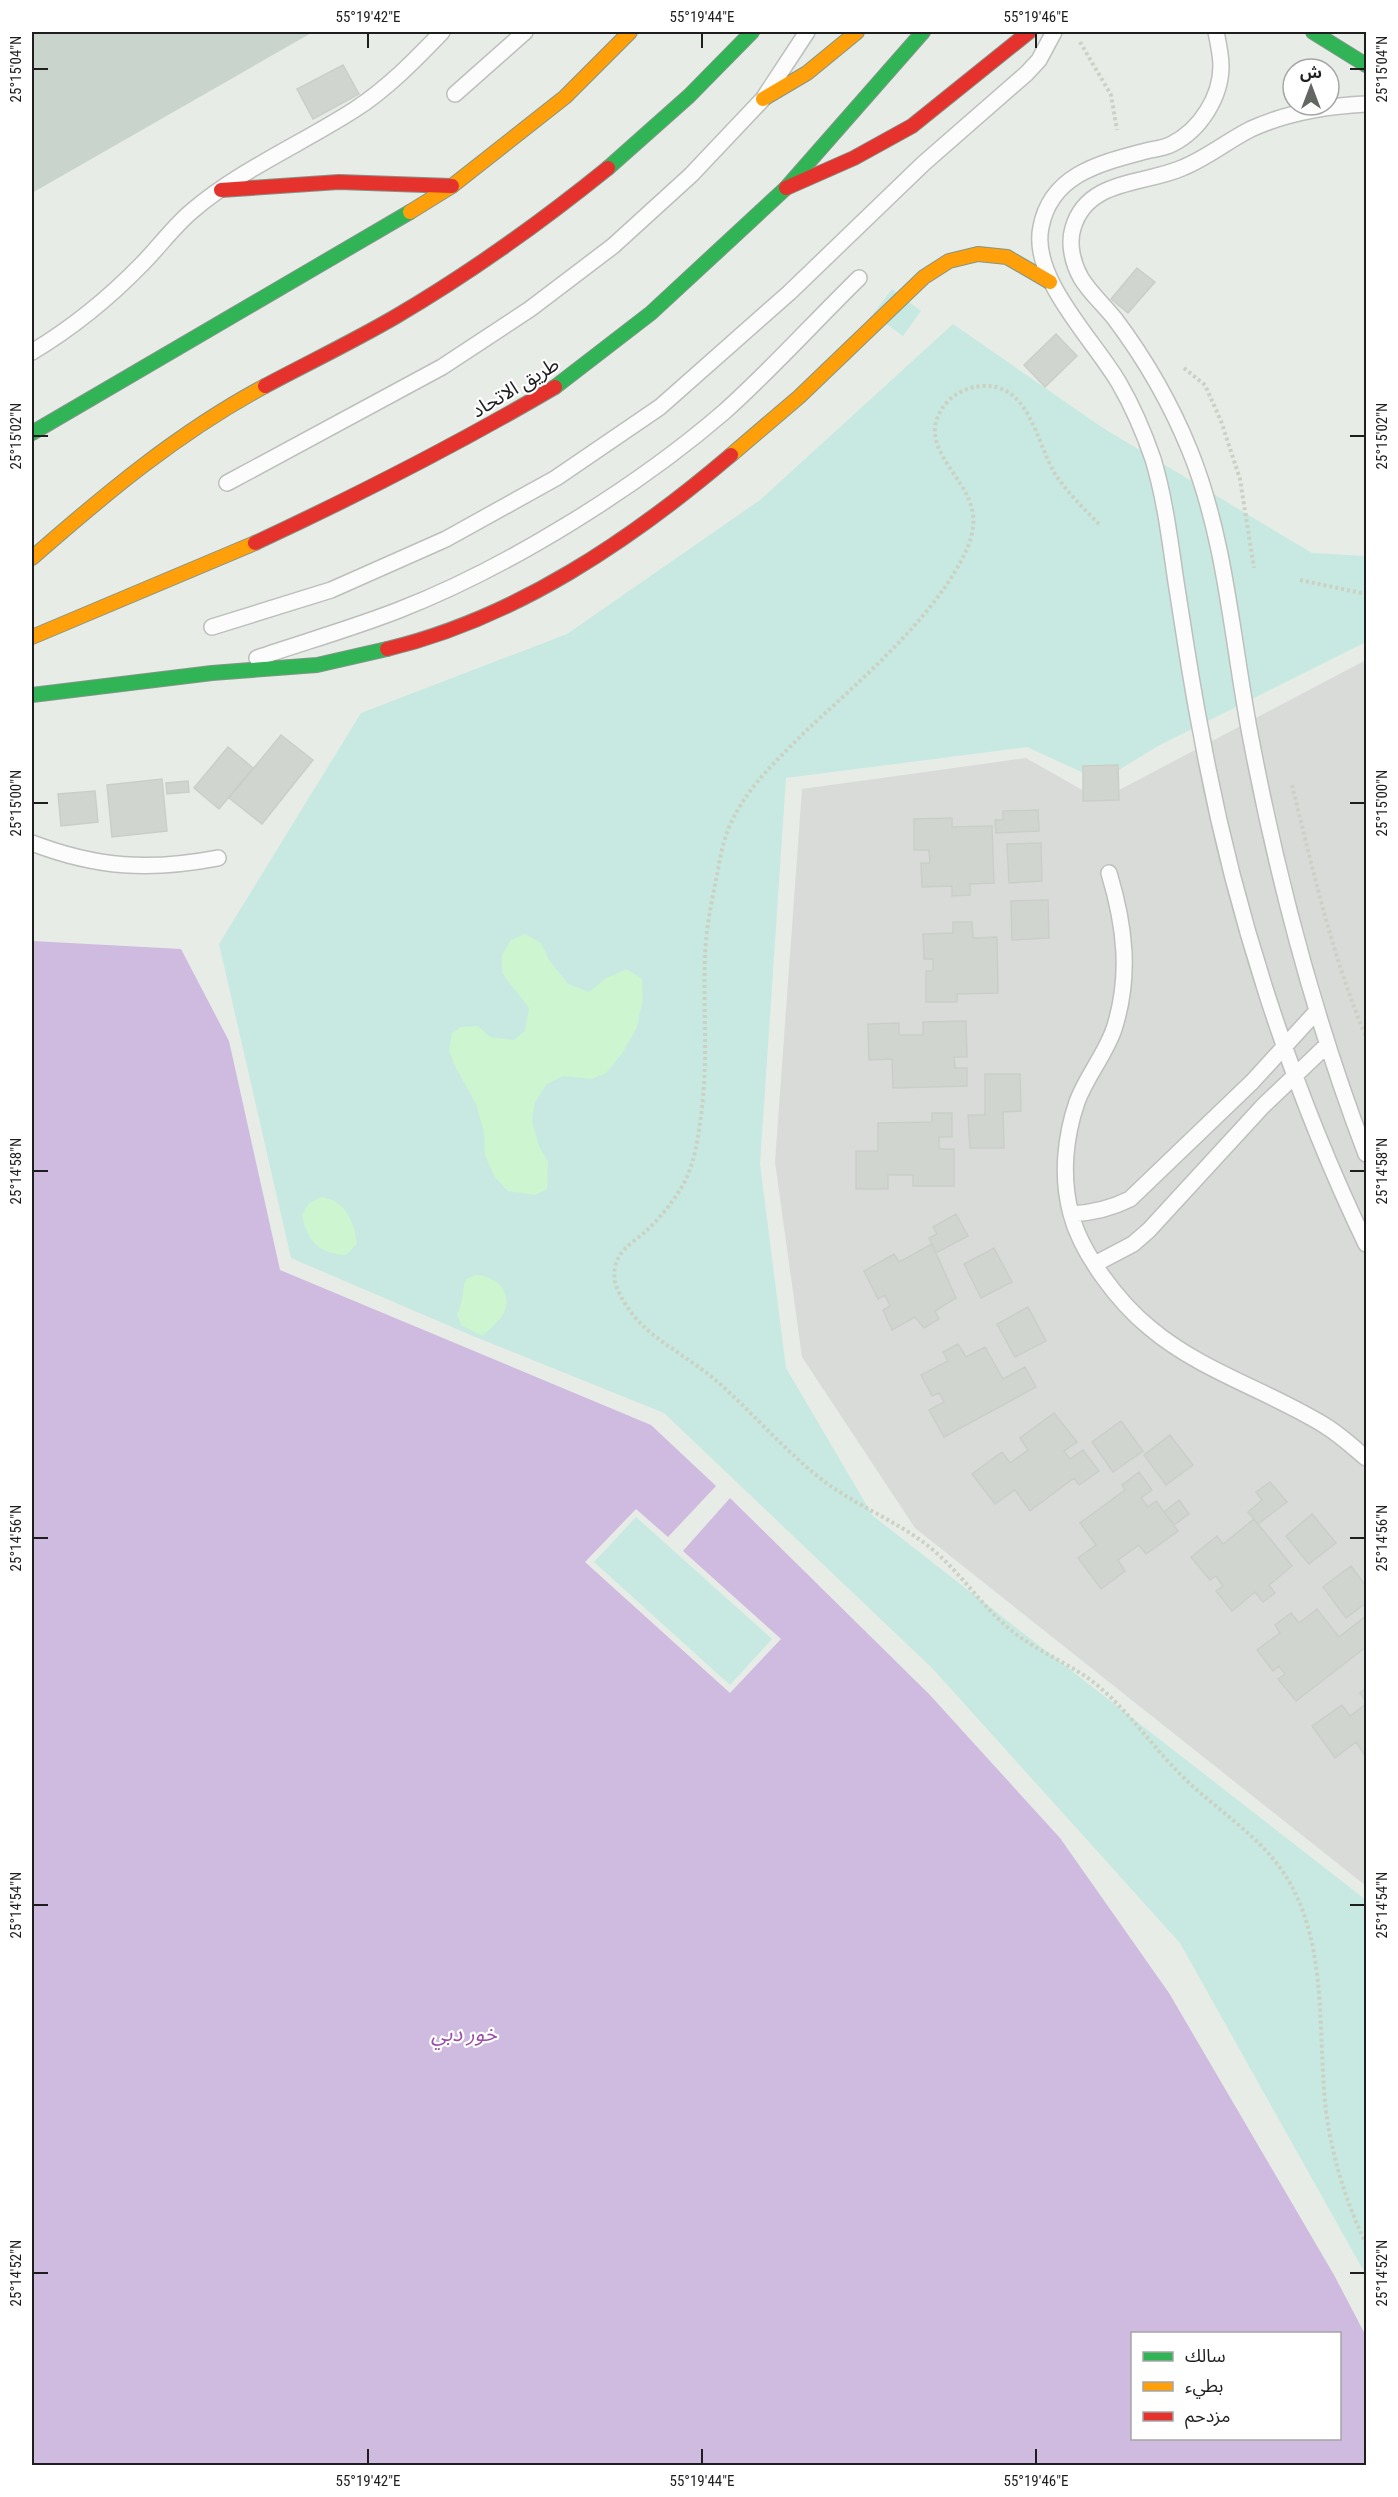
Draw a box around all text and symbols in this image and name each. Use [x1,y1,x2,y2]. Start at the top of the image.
text: 55°19'42"E [336,8,400,26]
text: 55°19'44"E [670,8,734,26]
text: 55°19'46"E [1004,8,1068,26]
text: 25°15'04"N [7,36,25,102]
text: 25°15'04"N [1373,36,1391,102]
north arrow [1281,57,1341,117]
text: ش [1300,63,1322,82]
street label: طريق الاتحاد [467,351,564,423]
text: 25°15'02"N [7,403,25,469]
text: 25°15'02"N [1373,403,1391,469]
text: 25°15'00"N [7,770,25,836]
text: 25°15'00"N [1373,770,1391,836]
text: 25°14'58"N [7,1138,25,1204]
text: 25°14'58"N [1373,1138,1391,1204]
text: 25°14'56"N [7,1505,25,1571]
text: 25°14'56"N [1373,1505,1391,1571]
text: 25°14'54"N [7,1872,25,1938]
text: 25°14'54"N [1373,1872,1391,1938]
water label: خور دبي [431,2022,498,2050]
text: 25°14'52"N [7,2240,25,2306]
text: 25°14'52"N [1373,2240,1391,2306]
legend [1131,2332,1341,2440]
text: سالك [1185,2345,1226,2366]
text: بطيء [1185,2375,1223,2399]
text: مزدحم [1185,2405,1230,2429]
text: 55°19'42"E [336,2472,400,2490]
text: 55°19'44"E [670,2472,734,2490]
text: 55°19'46"E [1004,2472,1068,2490]

